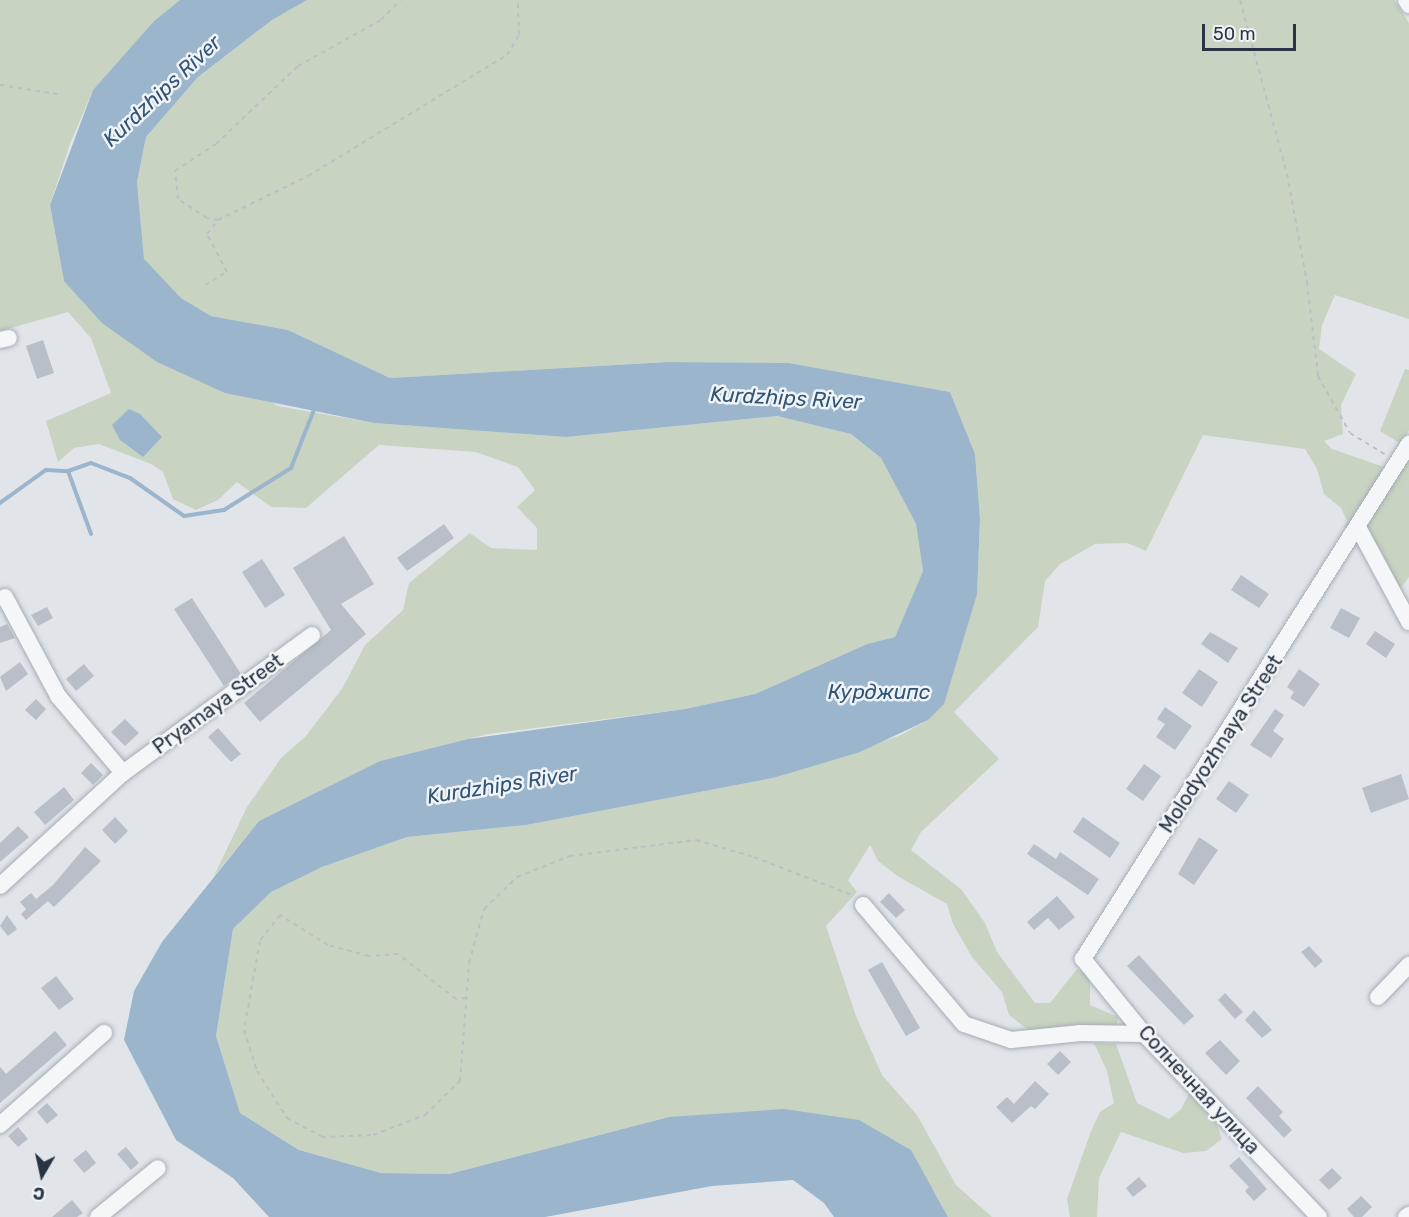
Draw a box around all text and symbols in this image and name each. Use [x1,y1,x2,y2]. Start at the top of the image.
scale bar [1205,12,1300,50]
text: 50 m [1213,23,1256,45]
water label: Kurdzhips River [98,30,226,152]
water label: Kurdzhips River [710,381,862,415]
street label: Pryamaya Street [148,649,288,759]
street label: Molodyozhnaya Street [1154,651,1288,837]
water label: Курджипс [828,679,930,705]
water label: Kurdzhips River [425,761,579,809]
street label: Солнечная улица [1133,1021,1265,1159]
north arrow [12,1145,72,1205]
text: С [32,1183,46,1204]

